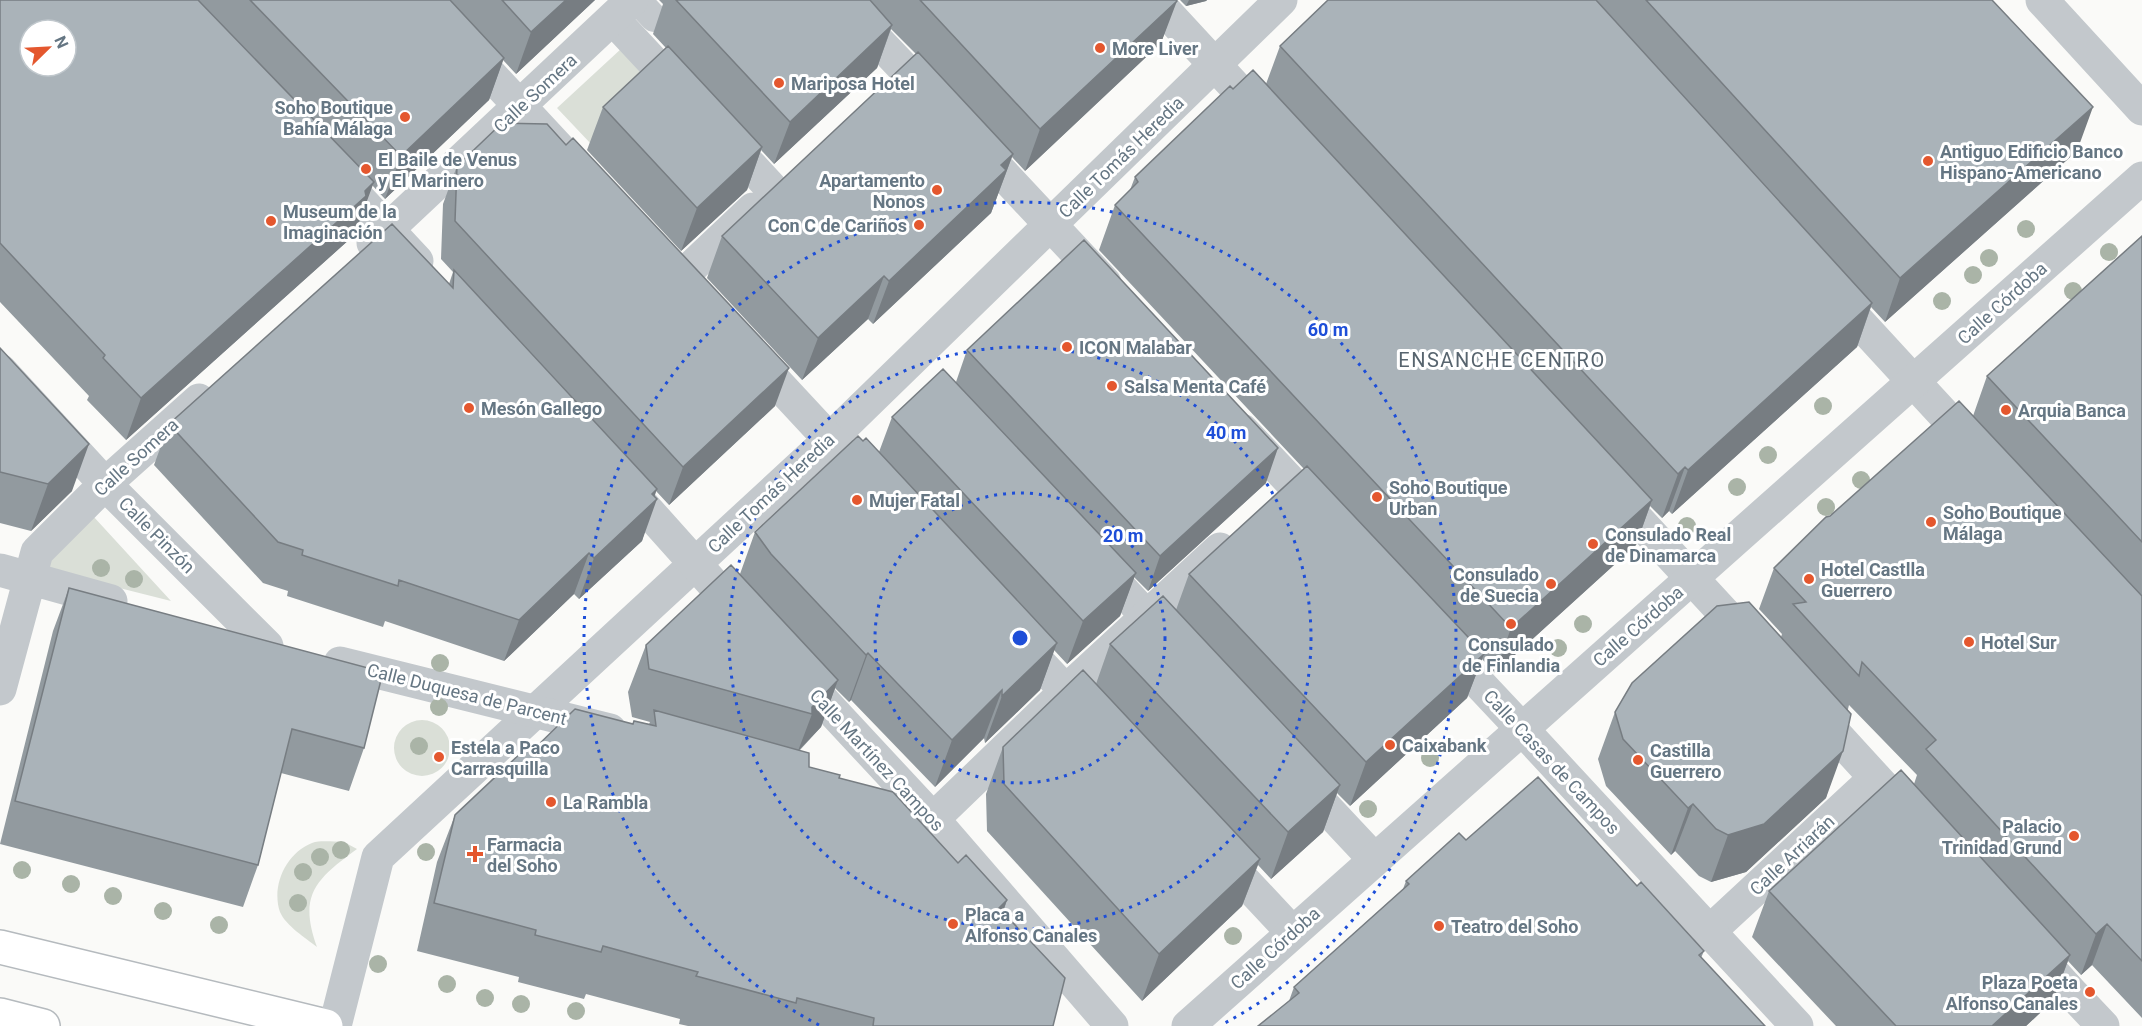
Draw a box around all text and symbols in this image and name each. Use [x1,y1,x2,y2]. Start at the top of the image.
north arrow [18,18,78,78]
text: N [50,33,72,51]
place label: More Liver [1112,38,1199,59]
marker: More Liver [1093,41,1107,55]
street label: Calle Somera [489,49,581,137]
place label: Mariposa Hotel [791,73,915,94]
marker: Mariposa Hotel [772,76,786,90]
street label: Calle Tomás Heredia [1054,92,1188,222]
place label: Soho Boutique Bahía Málaga [275,97,393,139]
marker: Soho Boutique Bahía Málaga [398,110,412,124]
place label: Antiguo Edificio Banco Hispano-Americano [1940,141,2123,183]
place label: El Baile de Venus y El Marinero [378,149,517,191]
marker: Antiguo Edificio Banco Hispano-Americano [1921,154,1935,168]
marker: El Baile de Venus y El Marinero [359,162,373,176]
place label: Apartamento Nonos [819,170,925,212]
marker: Apartamento Nonos [930,183,944,197]
place label: Museum de la Imaginación [283,201,397,243]
marker: Museum de la Imaginación [264,214,278,228]
place label: Con C de Cariños [768,215,907,236]
marker: Con C de Cariños [912,218,926,232]
street label: Calle Córdoba [1953,258,2051,348]
text: 60 m [1308,319,1348,340]
place label: ICON Malabar [1079,337,1192,358]
marker: ICON Malabar [1060,340,1074,354]
district label: ENSANCHE CENTRO [1398,348,1606,372]
place label: Salsa Menta Café [1124,376,1266,397]
marker: Salsa Menta Café [1105,379,1119,393]
place label: Mesón Gallego [481,398,602,419]
place label: Arquia Banca [2018,400,2126,421]
marker: Mesón Gallego [462,401,476,415]
marker: Arquia Banca [1999,403,2013,417]
street label: Calle Somera [90,414,182,500]
text: 40 m [1206,422,1246,443]
street label: Calle Tomás Heredia [703,429,839,557]
place label: Soho Boutique Urban [1389,477,1508,519]
place label: Mujer Fatal [869,490,960,511]
marker: Soho Boutique Urban [1370,490,1384,504]
street label: Calle Pinzón [115,493,199,577]
marker: Mujer Fatal [850,493,864,507]
place label: Soho Boutique Málaga [1943,502,2062,544]
marker: Soho Boutique Málaga [1924,515,1938,529]
place label: Consulado Real de Dinamarca [1605,524,1731,566]
text: 20 m [1103,525,1143,546]
marker: Consulado Real de Dinamarca [1586,537,1600,551]
place label: Hotel Castlla Guerrero [1821,559,1925,601]
place label: Consulado de Suecia [1453,564,1539,606]
marker: Hotel Castlla Guerrero [1802,572,1816,586]
marker: Consulado de Suecia [1544,577,1558,591]
street label: Calle Córdoba [1589,581,1687,671]
marker: Consulado de Finlandia [1504,617,1518,631]
centre of rings [1010,628,1030,648]
place label: Hotel Sur [1981,632,2057,653]
place label: Consulado de Finlandia [1462,634,1560,676]
marker: Hotel Sur [1962,635,1976,649]
street label: Calle Duquesa de Parcent [365,659,569,729]
street label: Calle Martínez Campos [806,685,948,835]
street label: Calle Casas de Campos [1480,685,1624,839]
place label: Caixabank [1402,735,1487,756]
place label: Estela a Paco Carrasquilla [451,737,560,779]
marker: Caixabank [1383,738,1397,752]
place label: Castilla Guerrero [1650,740,1721,782]
marker: Estela a Paco Carrasquilla [432,750,446,764]
marker: Castilla Guerrero [1631,753,1645,767]
place label: La Rambla [563,792,648,813]
marker: La Rambla [544,795,558,809]
street label: Calle Arriarán [1745,811,1839,899]
place label: Palacio Trinidad Grund [1942,816,2062,858]
marker: Palacio Trinidad Grund [2067,829,2081,843]
place label: Farmacia del Soho [487,834,562,876]
marker: Farmacia del Soho [468,847,482,861]
street label: Calle Córdoba [1226,903,1324,993]
place label: Placa a Alfonso Canales [965,904,1097,946]
place label: Teatro del Soho [1451,916,1578,937]
marker: Placa a Alfonso Canales [946,917,960,931]
marker: Teatro del Soho [1432,919,1446,933]
place label: Plaza Poeta Alfonso Canales [1946,972,2078,1014]
marker: Plaza Poeta Alfonso Canales [2083,985,2097,999]

